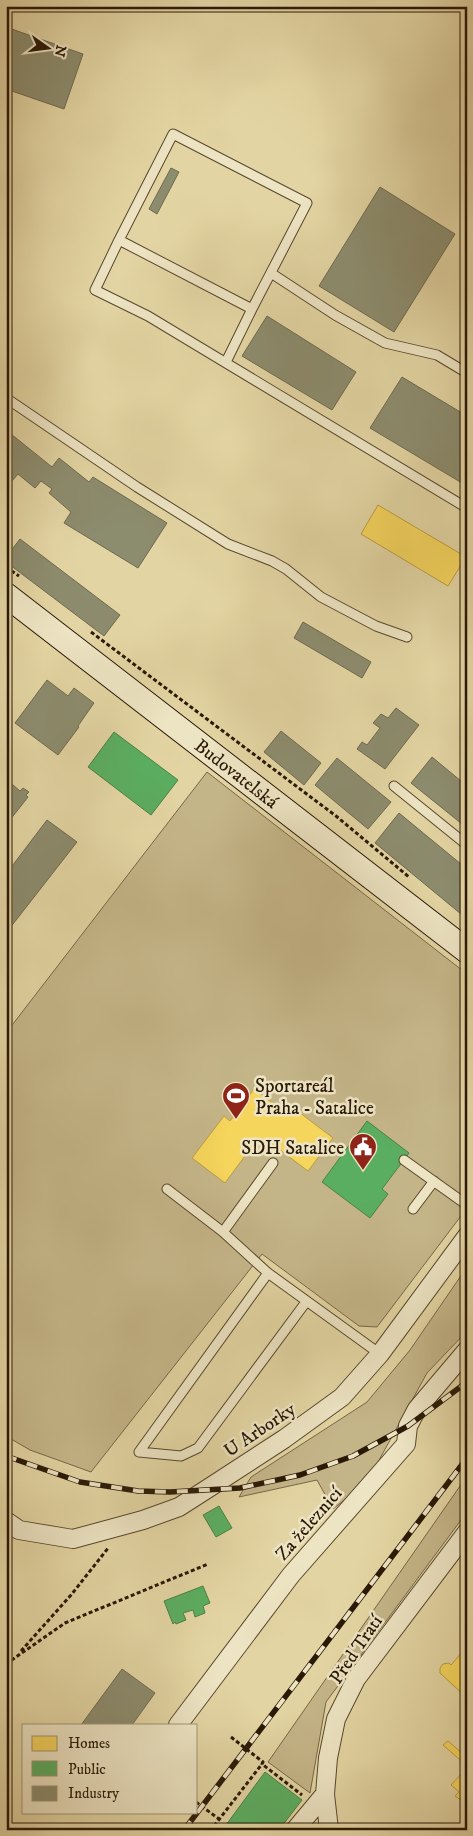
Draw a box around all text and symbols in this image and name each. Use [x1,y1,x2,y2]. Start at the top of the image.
north arrow [22,22,72,72]
text: N [49,43,70,59]
street label: Budovatelská [190,734,283,814]
place label: Sportareál Praha - Satalice [255,1075,374,1120]
sports icon: Sportareál Praha - Satalice [221,1081,251,1120]
public building icon: SDH Satalice [348,1132,378,1171]
place label: SDH Satalice [241,1137,344,1160]
street label: U Arborky [220,1397,301,1463]
street label: Za železnicí [271,1482,348,1566]
street label: Před Tratí [325,1610,388,1689]
legend [22,1724,198,1814]
text: Homes [68,1734,110,1753]
text: Public [68,1760,106,1779]
text: Industry [68,1784,120,1803]

